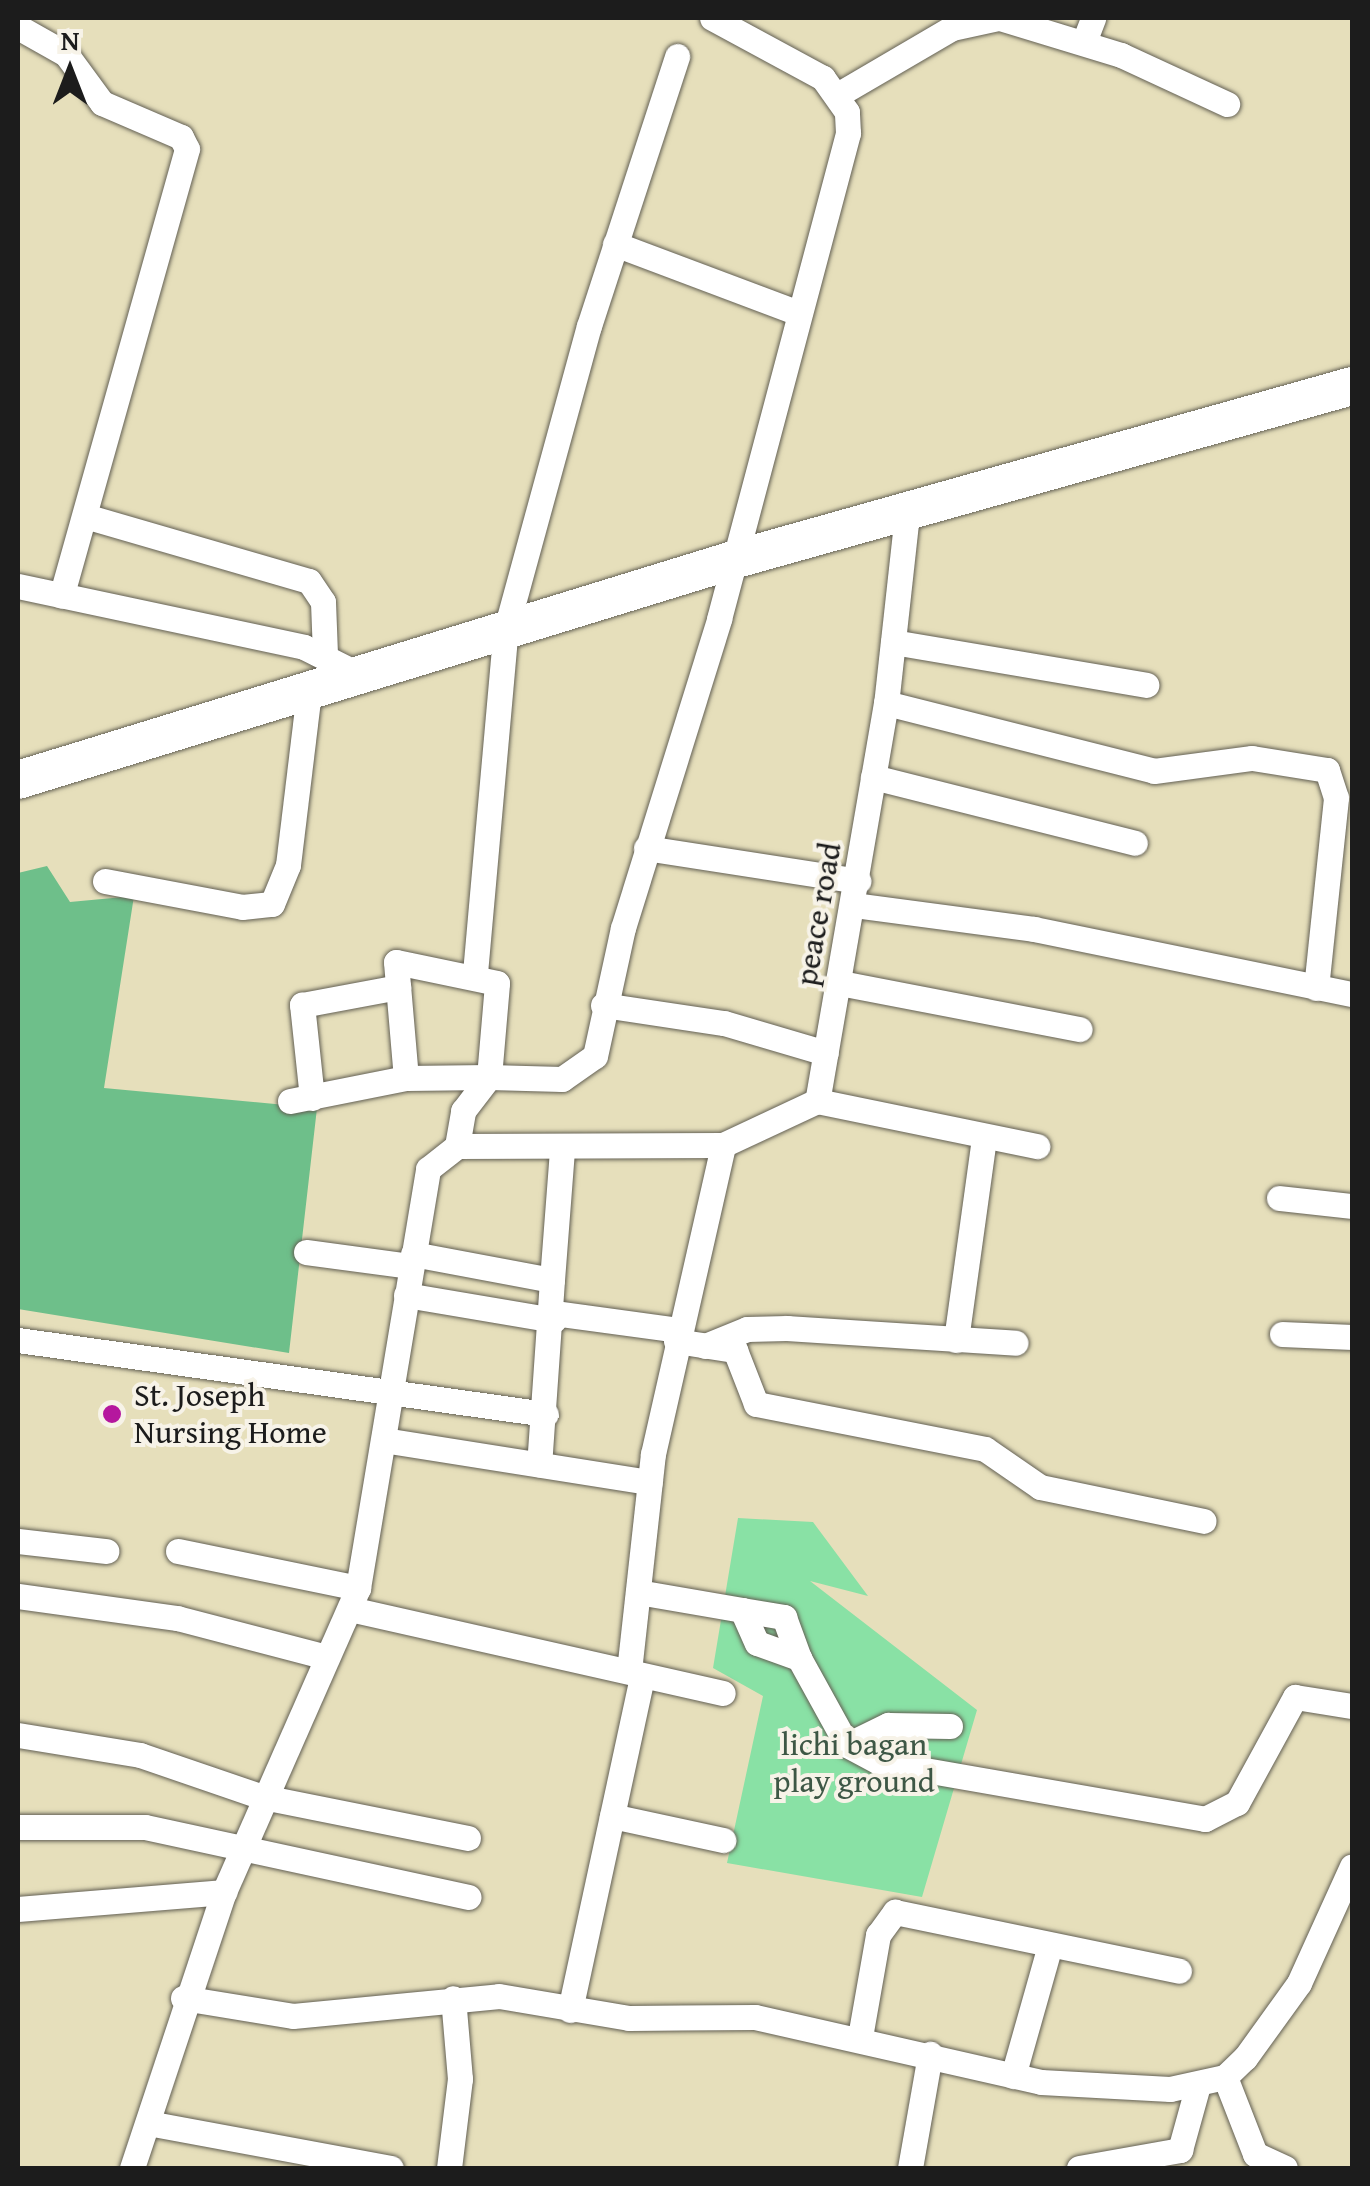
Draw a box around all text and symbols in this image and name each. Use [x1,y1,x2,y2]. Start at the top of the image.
text: N [61,19,79,60]
north arrow [20,20,120,120]
street label: peace road [787,839,849,989]
place label: St. Joseph Nursing Home [134,1377,327,1452]
marker: St. Joseph Nursing Home [99,1401,125,1427]
park label: lichi bagan play ground [773,1726,935,1801]

